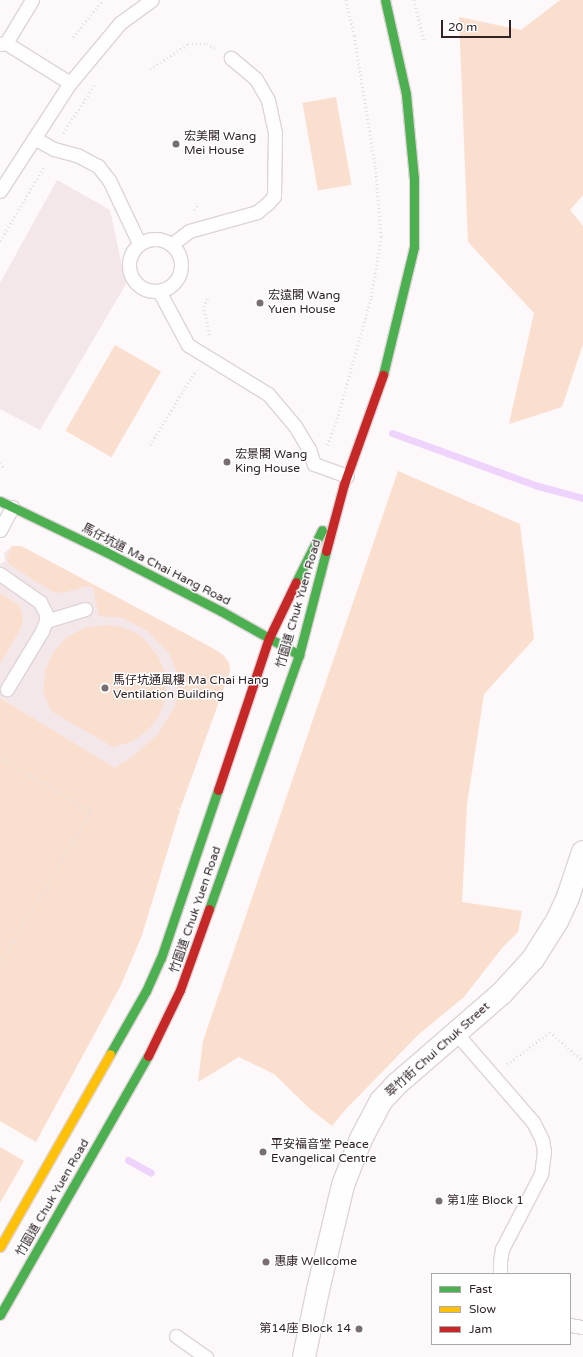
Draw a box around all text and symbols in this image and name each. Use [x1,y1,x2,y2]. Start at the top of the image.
scale bar [443,12,513,38]
text: 20 m [448,20,477,34]
place label: 宏美閣 Wang Mei House [184,130,256,158]
marker: 宏美閣 Wang Mei House [171,139,181,149]
place label: 宏遠閣 Wang Yuen House [268,289,340,317]
marker: 宏遠閣 Wang Yuen House [255,298,265,308]
place label: 宏景閣 Wang King House [235,448,307,476]
marker: 宏景閣 Wang King House [222,457,232,467]
street label: 馬仔坑道 Ma Chai Hang Road [79,521,233,609]
street label: 竹園道 Chuk Yuen Road [274,538,324,670]
place label: 馬仔坑通風樓 Ma Chai Hang Ventilation Building [113,674,269,702]
marker: 馬仔坑通風樓 Ma Chai Hang Ventilation Building [100,683,110,693]
street label: 竹園道 Chuk Yuen Road [168,845,224,975]
street label: 翠竹街 Chui Chuk Street [383,999,493,1101]
street label: 竹園道 Chuk Yuen Road [13,1137,93,1259]
place label: 平安福音堂 Peace Evangelical Centre [271,1138,376,1166]
marker: 平安福音堂 Peace Evangelical Centre [258,1147,268,1157]
place label: 第1座 Block 1 [447,1194,524,1208]
marker: 第1座 Block 1 [434,1196,444,1206]
place label: 惠康 Wellcome [274,1255,357,1269]
marker: 惠康 Wellcome [261,1257,271,1267]
legend [431,1273,571,1345]
text: Fast [469,1282,492,1296]
text: Slow [469,1302,496,1316]
place label: 第14座 Block 14 [259,1322,351,1336]
text: Jam [469,1322,492,1336]
marker: 第14座 Block 14 [354,1324,364,1334]

